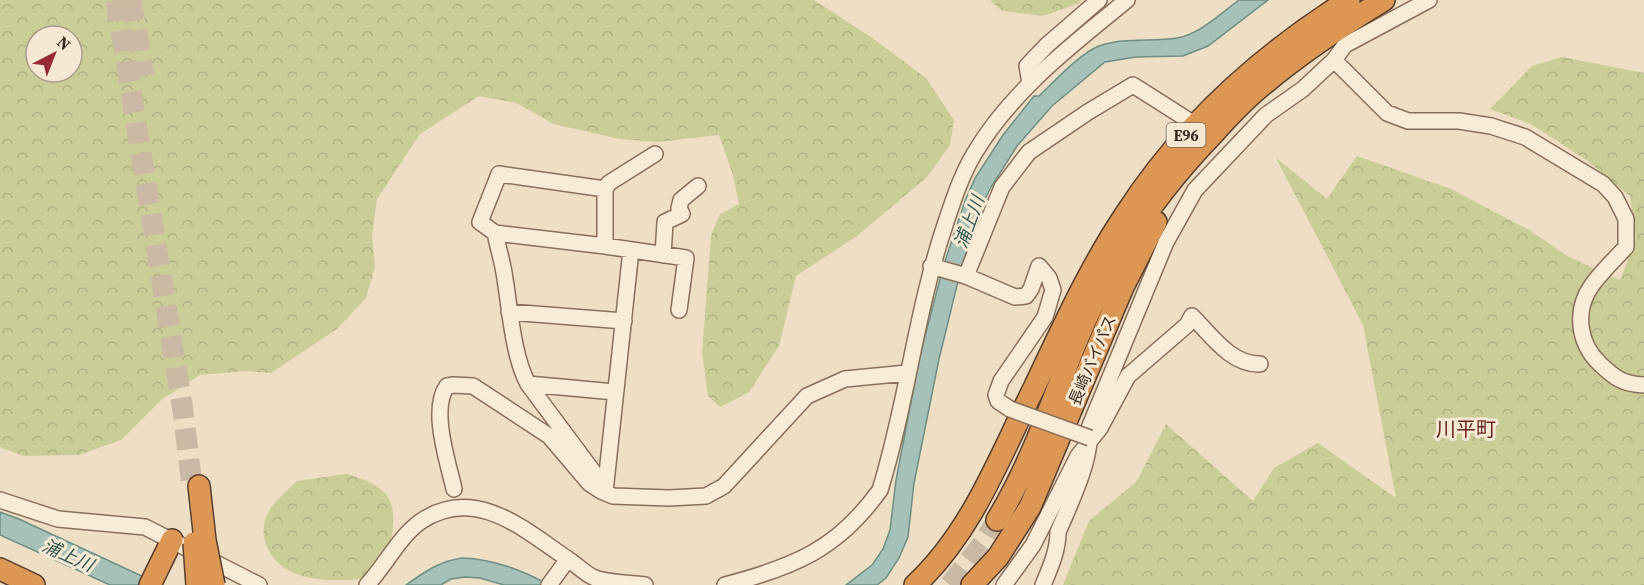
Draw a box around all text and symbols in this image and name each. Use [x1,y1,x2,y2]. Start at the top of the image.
north arrow [24,24,84,84]
text: N [52,31,76,55]
road number: E96 [1166,123,1206,147]
water label: 浦上川 [948,190,991,252]
street label: 長崎バイパス [1063,312,1121,408]
district label: 川平町 [1436,415,1496,443]
water label: 浦上川 [38,533,100,578]

